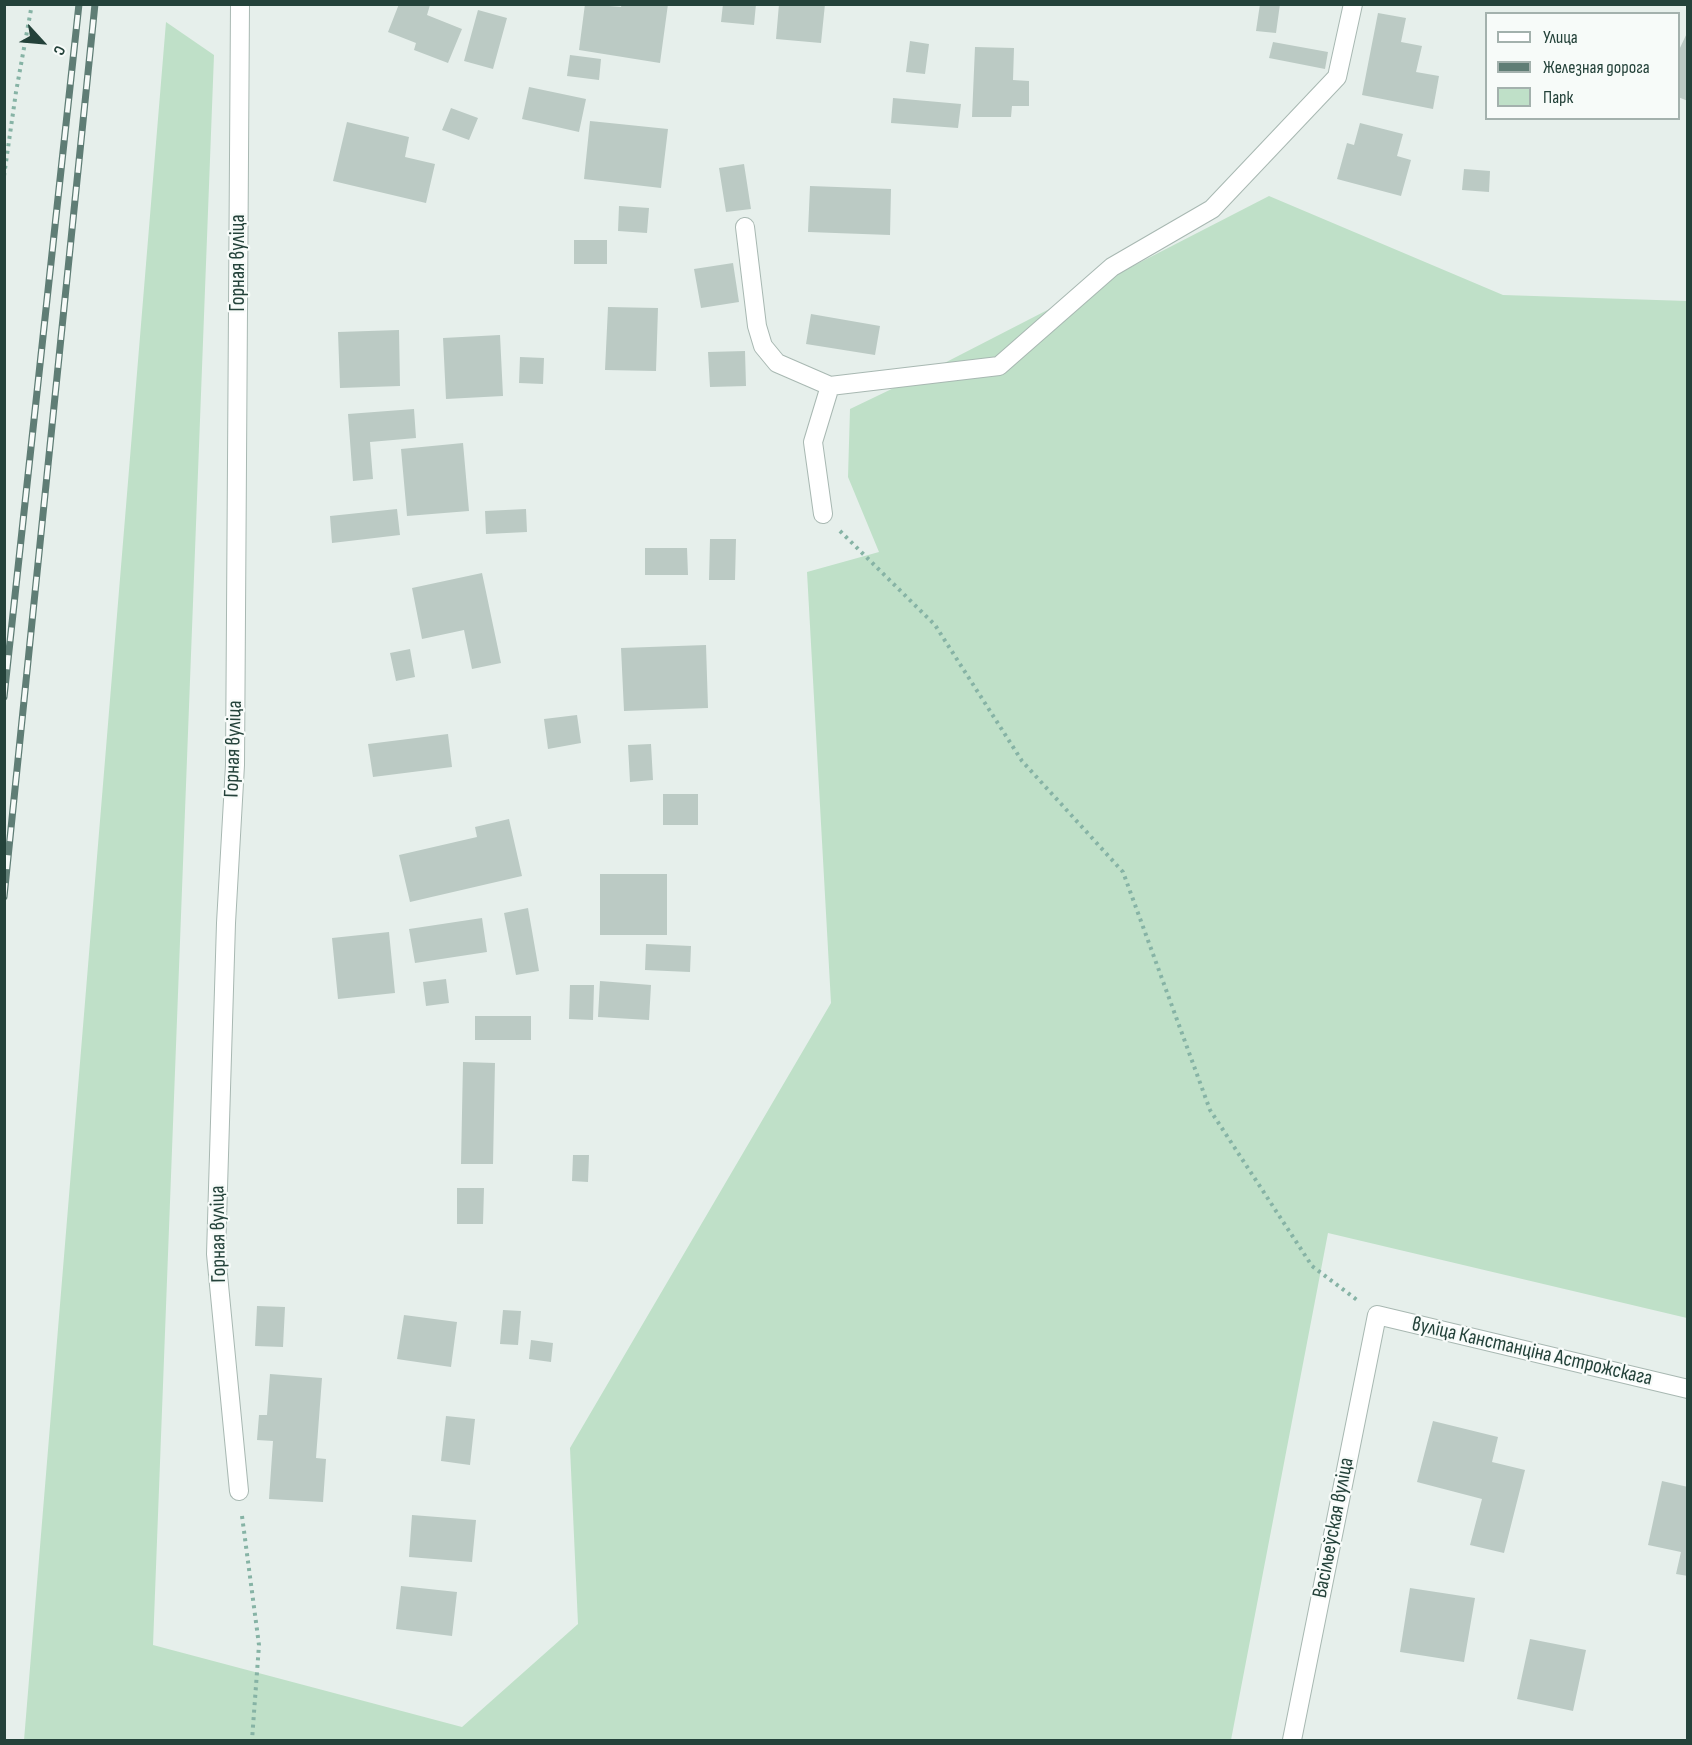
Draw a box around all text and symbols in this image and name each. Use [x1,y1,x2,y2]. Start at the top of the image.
north arrow [12,12,72,72]
legend [1485,12,1680,120]
text: Улица [1543,27,1578,48]
text: С [48,42,69,58]
text: Железная дорога [1543,57,1650,78]
text: Парк [1543,87,1573,108]
street label: Горная вуліца [226,214,252,312]
street label: Горная вуліца [220,700,248,798]
street label: Горная вуліца [206,1185,232,1283]
street label: вуліца Канстанціна Астрожскага [1409,1312,1655,1392]
street label: Васільеўская вуліца [1308,1456,1360,1600]

